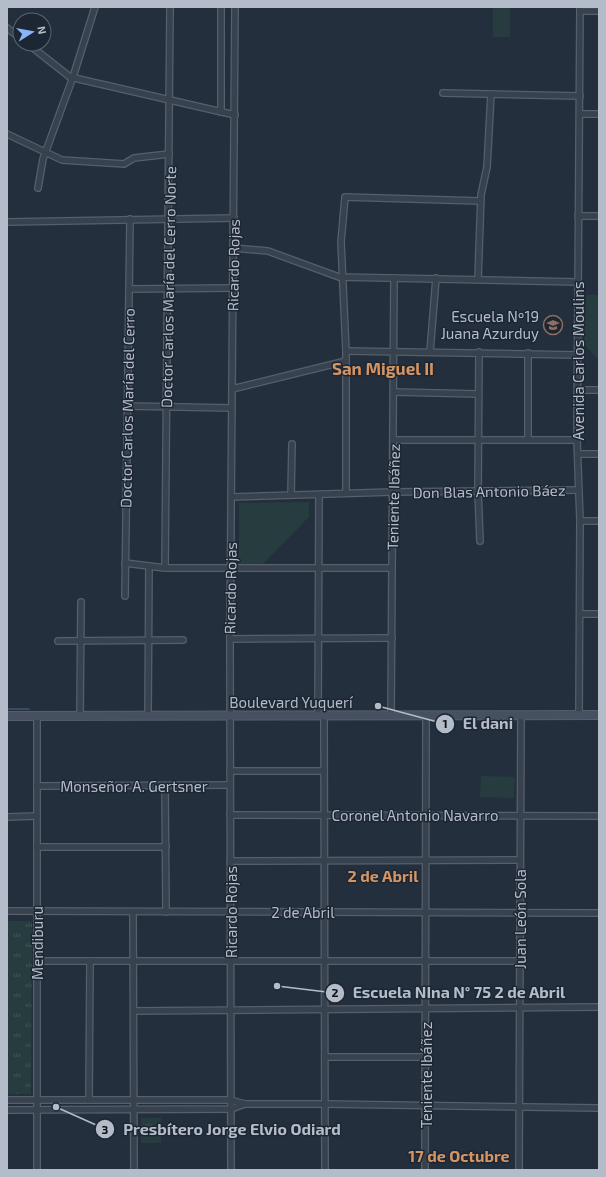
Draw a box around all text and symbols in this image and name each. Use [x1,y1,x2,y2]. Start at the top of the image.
north arrow [12,12,52,52]
text: N [35,25,49,35]
street label: Doctor Carlos María del Cerro Norte [157,166,179,408]
street label: Ricardo Rojas [223,219,244,311]
street label: Avenida Carlos Moulins [569,281,587,441]
place label: Escuela Nº19 Juana Azurduy [441,307,539,342]
street label: Doctor Carlos María del Cerro [116,308,138,508]
school or university icon: Escuela Nº19 Juana Azurduy [542,314,564,336]
district label: San Miguel II [332,358,434,378]
street label: Teniente Ibáñez [383,444,403,550]
street label: Don Blas Antonio Báez [412,481,566,501]
street label: Ricardo Rojas [220,542,241,634]
street label: Boulevard Yuquerí [229,693,354,711]
callout: El dani [435,710,521,738]
text: El dani [463,713,513,732]
text: 1 [442,716,448,730]
street label: Monseñor A. Gertsner [60,777,208,795]
street label: Coronel Antonio Navarro [331,806,499,824]
street label: Ricardo Rojas [222,866,241,958]
district label: 2 de Abril [348,866,419,885]
street label: Juan León Sola [511,869,529,969]
street label: 2 de Abril [271,903,335,921]
street label: Mendiburu [28,906,46,980]
callout: Escuela NIna N° 75 2 de Abril [325,979,574,1007]
text: Escuela NIna N° 75 2 de Abril [353,982,566,1001]
text: 2 [332,985,339,999]
street label: Teniente Ibáñez [417,1022,435,1128]
callout: Presbítero Jorge Elvio Odiard [95,1115,349,1143]
text: Presbítero Jorge Elvio Odiard [123,1119,341,1138]
text: 3 [102,1122,109,1136]
district label: 17 de Octubre [408,1146,510,1165]

